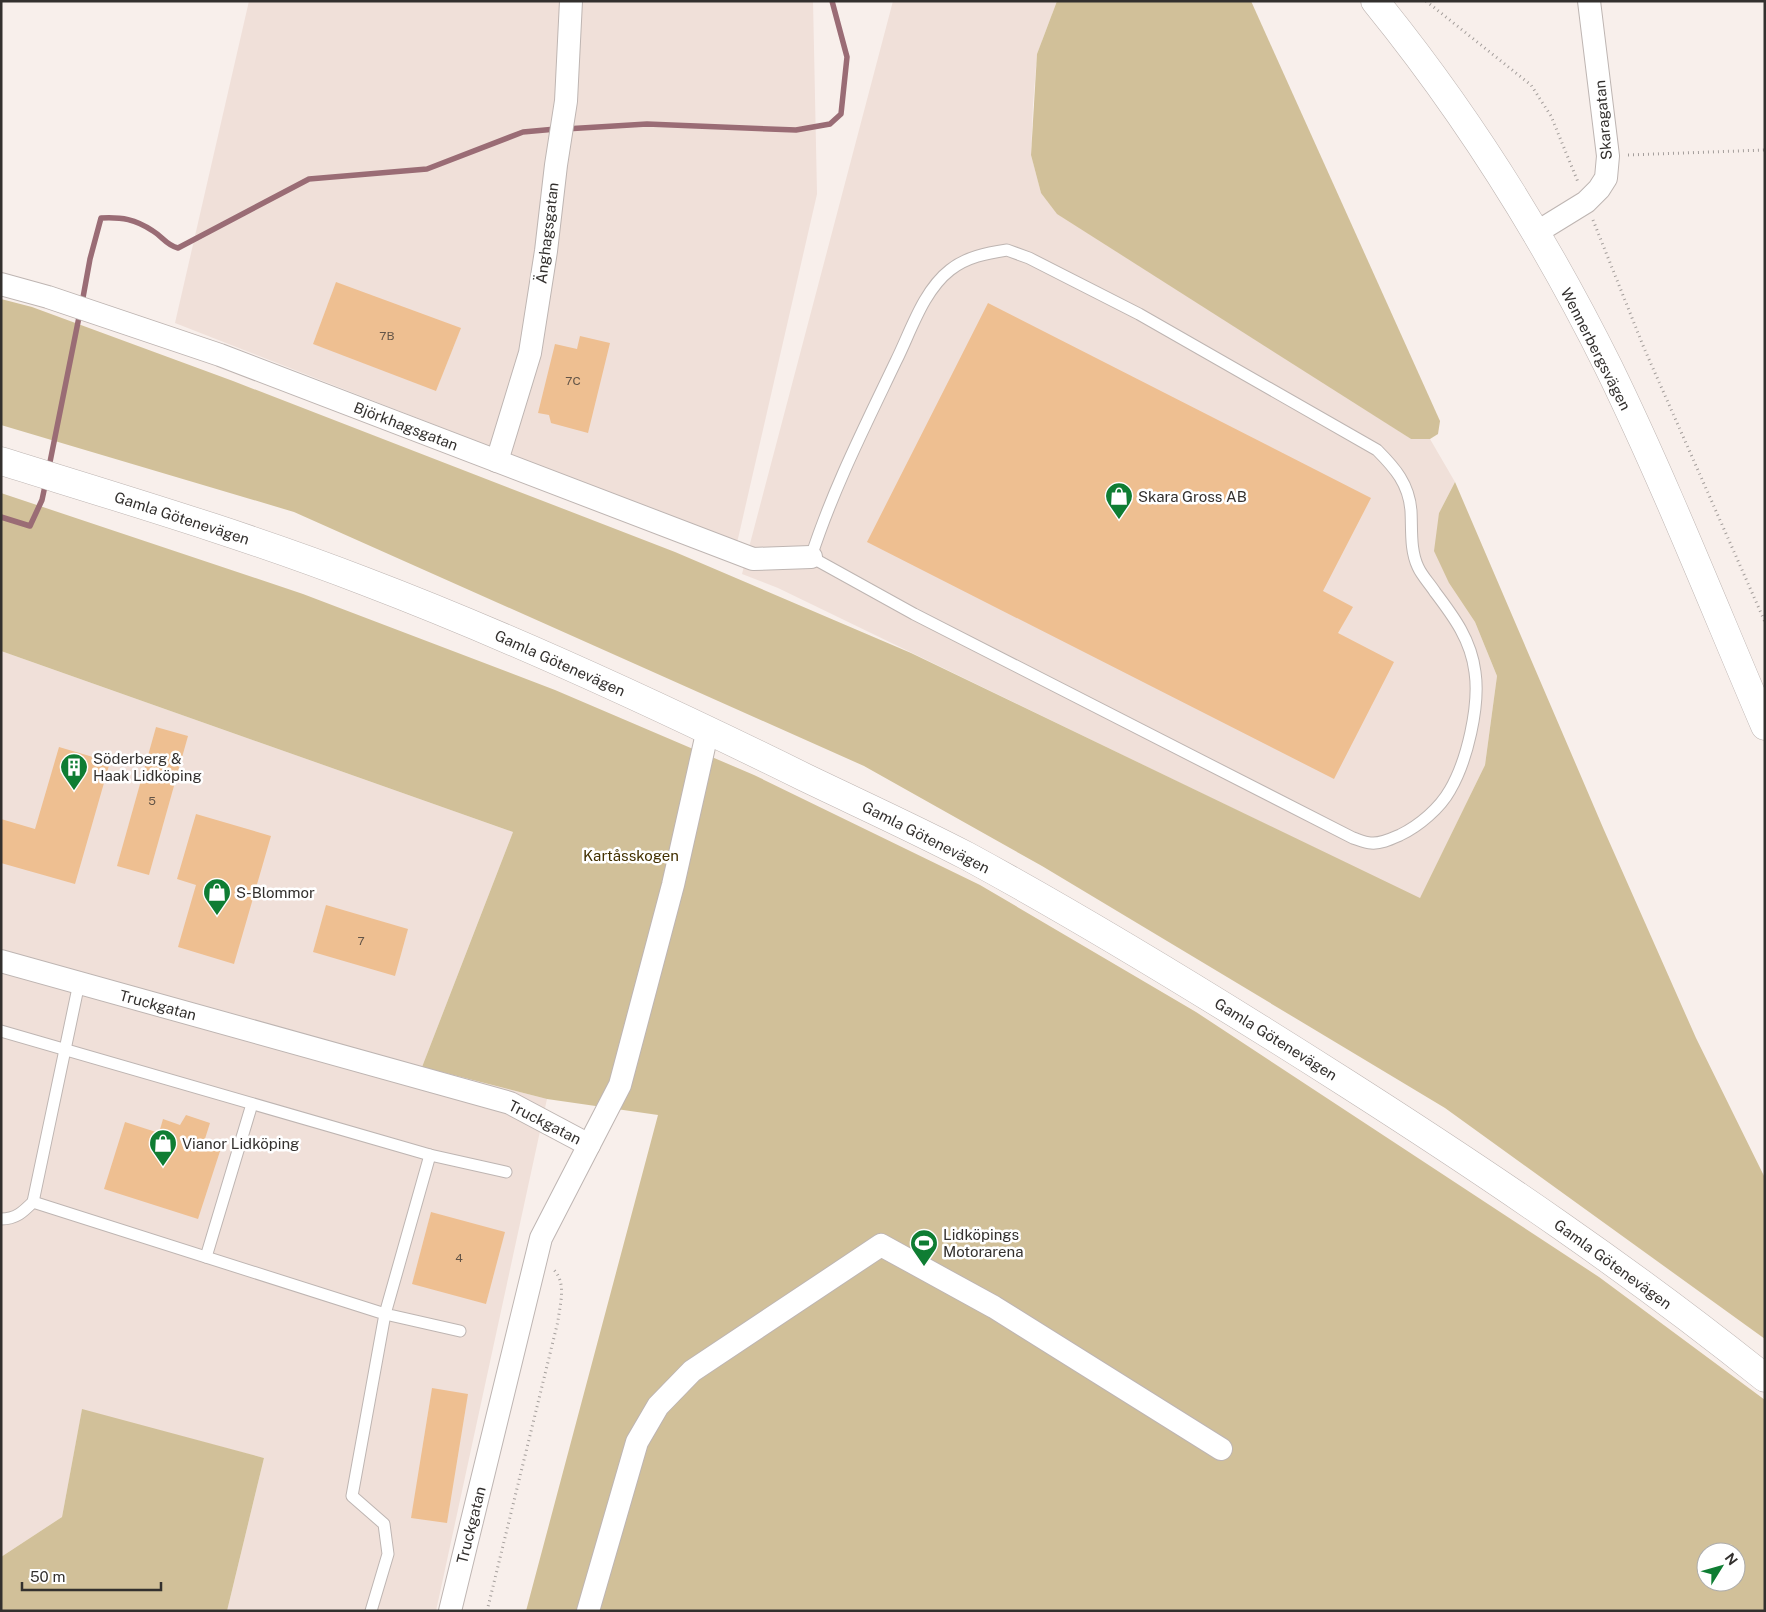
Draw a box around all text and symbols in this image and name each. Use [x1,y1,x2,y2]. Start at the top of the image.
street label: Skaragatan [1591,79,1615,161]
street label: Änghagsgatan [531,181,562,285]
street label: Wennerbergsvägen [1558,285,1634,413]
house number: 7B [379,329,395,343]
house number: 7C [565,374,581,388]
street label: Björkhagsgatan [352,398,460,454]
shop icon: Skara Gross AB [1104,481,1134,520]
street label: Gamla Götenevägen [112,488,252,548]
place label: Skara Gross AB [1138,488,1247,505]
street label: Gamla Götenevägen [492,627,628,699]
place label: Söderberg & Haak Lidköping [93,750,202,784]
building icon: Söderberg & Haak Lidköping [59,752,89,791]
house number: 5 [148,794,156,808]
street label: Gamla Götenevägen [859,797,993,877]
park label: Kartåsskogen [583,847,679,864]
shop icon: S-Blommor [202,877,232,916]
place label: S-Blommor [236,884,315,901]
house number: 7 [357,934,365,948]
street label: Truckgatan [118,987,198,1023]
street label: Gamla Götenevägen [1212,994,1340,1084]
street label: Truckgatan [506,1096,584,1148]
shop icon: Vianor Lidköping [148,1128,178,1167]
place label: Vianor Lidköping [182,1135,299,1152]
street label: Gamla Götenevägen [1551,1216,1675,1312]
place label: Lidköpings Motorarena [943,1226,1023,1260]
sports icon: Lidköpings Motorarena [909,1228,939,1267]
house number: 4 [455,1251,463,1265]
street label: Truckgatan [453,1485,489,1565]
north arrow [1696,1542,1746,1592]
text: N [1722,1550,1741,1568]
scale bar [22,1560,161,1592]
text: 50 m [30,1568,65,1585]

